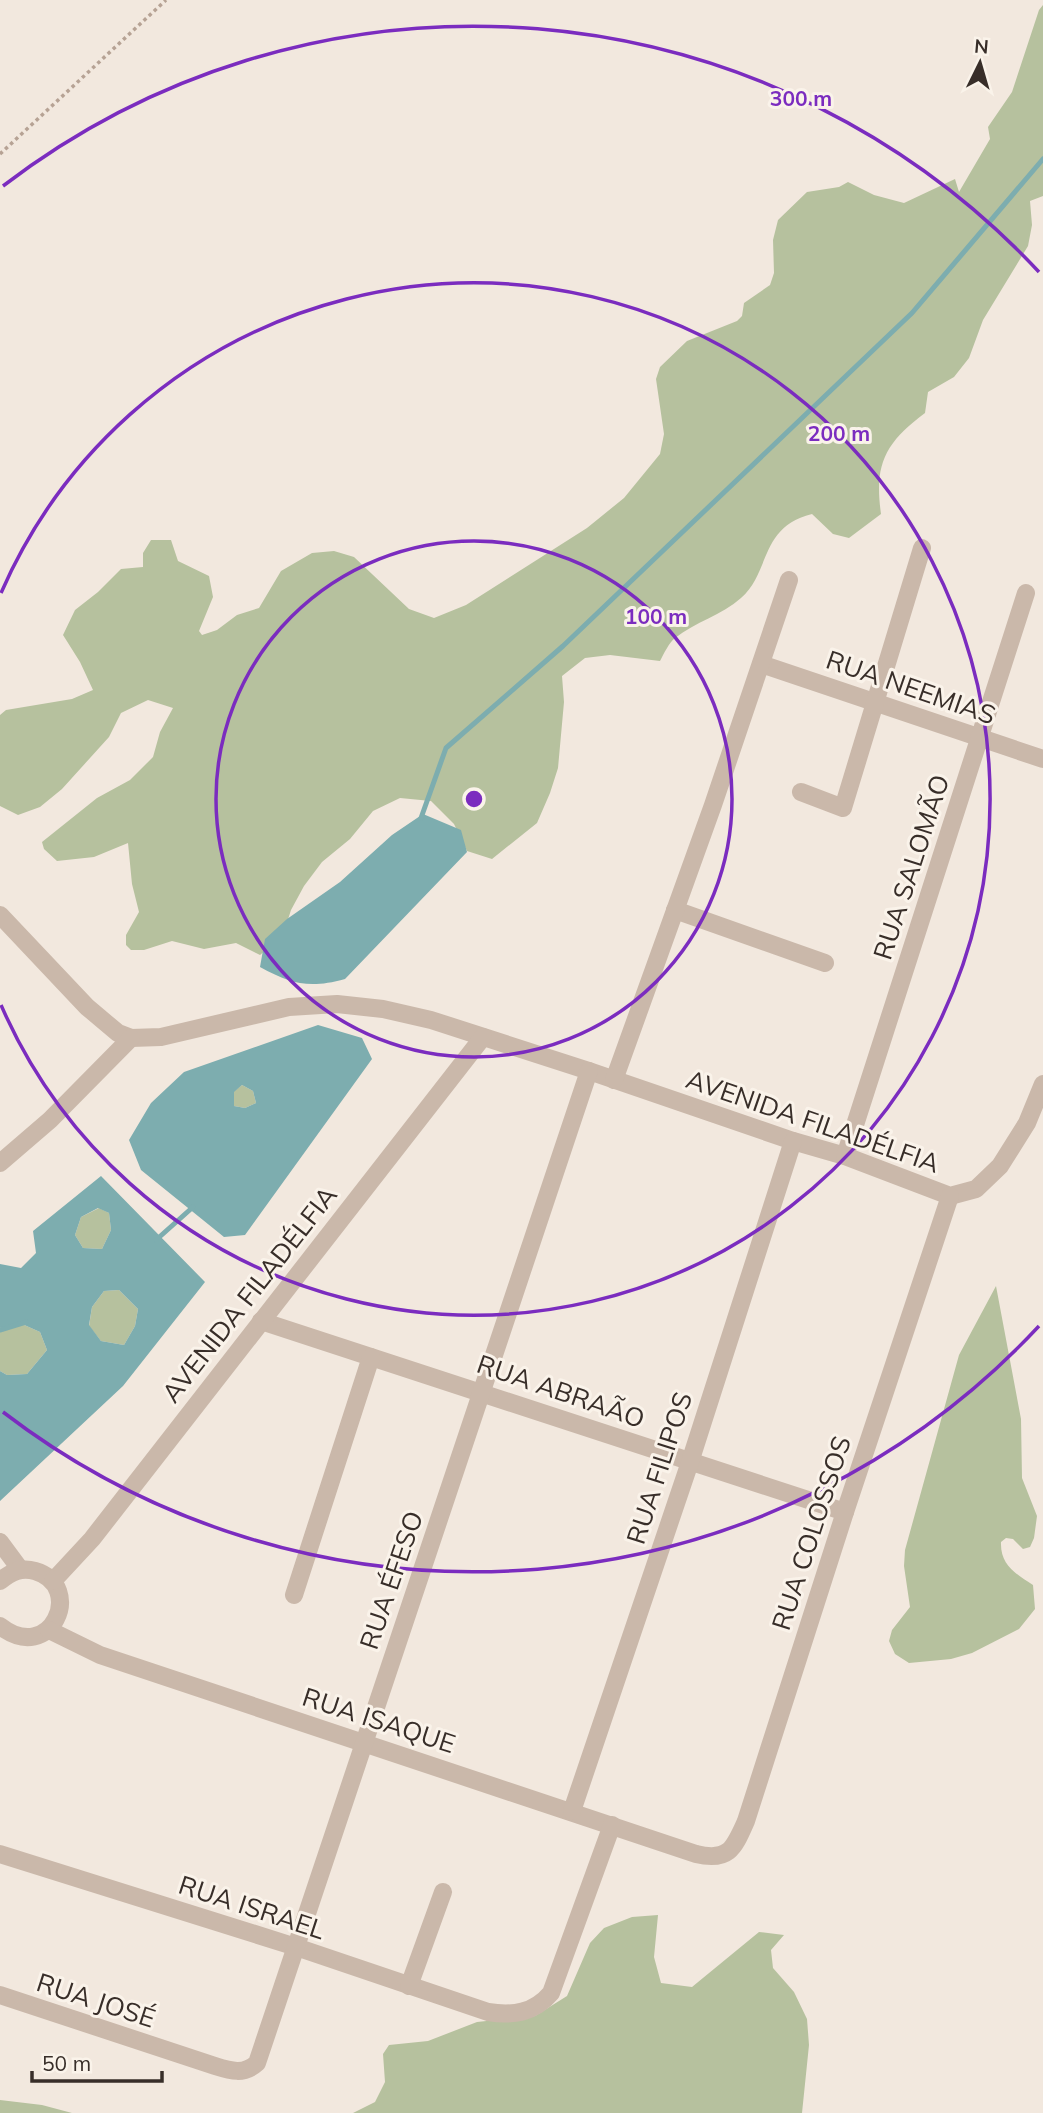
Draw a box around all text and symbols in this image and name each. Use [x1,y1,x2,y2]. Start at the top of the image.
north arrow [945,28,1015,98]
text: N [973,33,990,59]
text: 300 m [770,85,832,111]
text: 200 m [808,420,870,446]
text: 100 m [625,603,687,629]
street label: RUA NEEMIAS [822,643,1000,731]
street label: RUA SALOMÃO [866,770,956,964]
centre of rings [462,787,486,811]
street label: AVENIDA FILADÉLFIA [682,1062,944,1180]
street label: AVENIDA FILADÉLFIA [154,1179,344,1409]
street label: RUA ABRAÃO [473,1347,649,1435]
street label: RUA FILIPOS [619,1388,699,1548]
street label: RUA COLOSSOS [764,1432,858,1634]
street label: RUA ÉFESO [352,1507,430,1653]
street label: RUA ISAQUE [298,1680,460,1760]
street label: RUA ISRAEL [175,1868,329,1946]
street label: RUA JOSÉ [32,1965,160,2035]
scale bar [32,2039,161,2084]
text: 50 m [42,2050,91,2076]

